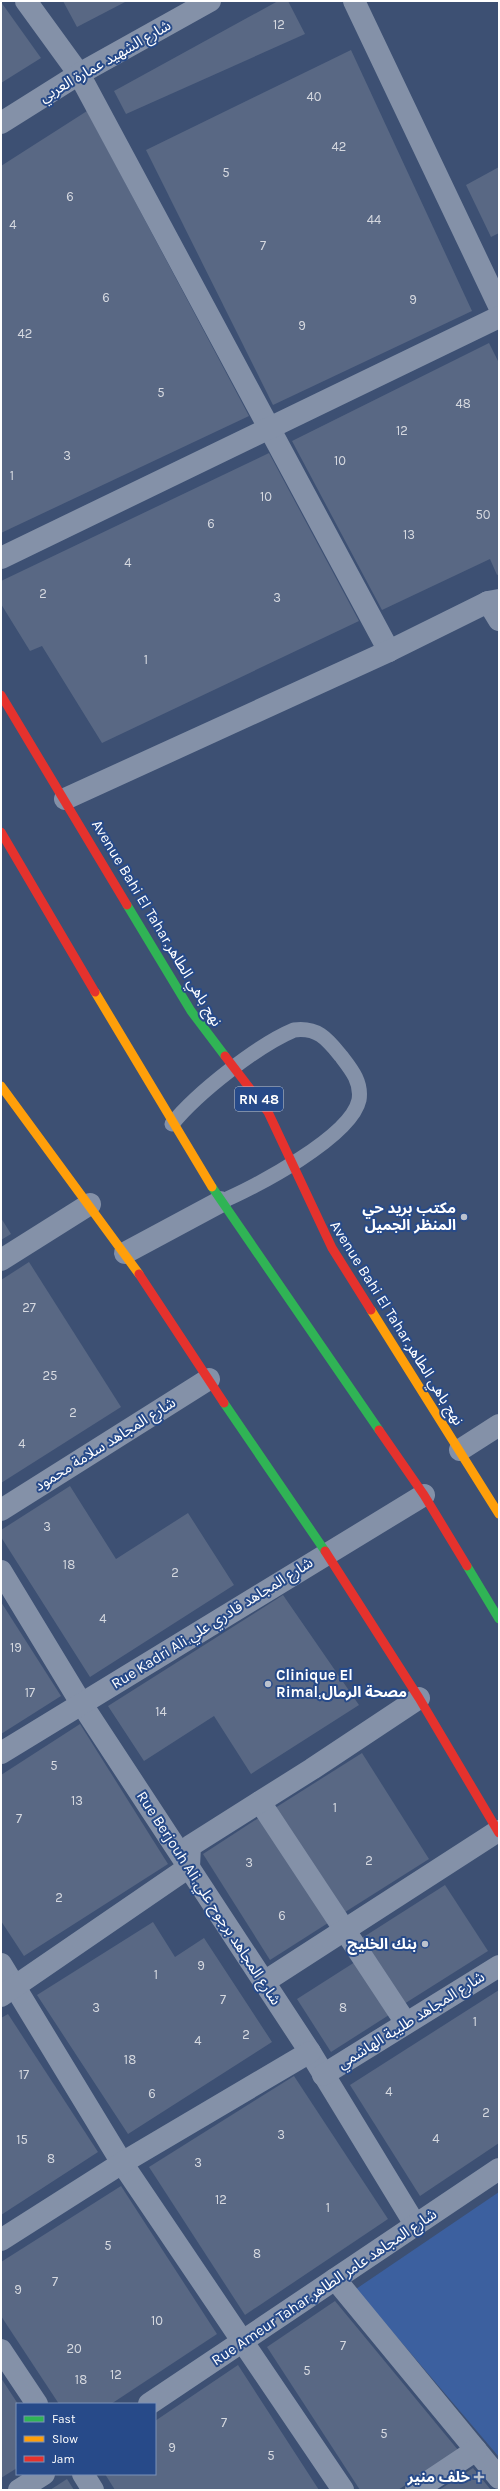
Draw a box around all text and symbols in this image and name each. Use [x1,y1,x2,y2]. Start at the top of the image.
street label: شارع الشهيد عمارة العربي [36,16,176,109]
house number: 12 [273,17,285,32]
house number: 40 [307,89,322,104]
house number: 42 [332,139,346,154]
house number: 5 [222,165,230,180]
house number: 6 [66,189,74,204]
house number: 44 [367,212,381,227]
house number: 4 [9,217,17,232]
house number: 7 [260,238,266,253]
house number: 6 [102,290,110,305]
house number: 9 [409,292,417,307]
house number: 9 [298,318,306,333]
house number: 42 [18,326,32,341]
house number: 5 [157,385,165,400]
house number: 48 [455,396,471,411]
house number: 12 [396,423,408,438]
house number: 3 [63,448,71,463]
house number: 10 [334,453,346,468]
house number: 1 [10,468,14,483]
house number: 10 [260,489,272,504]
house number: 50 [475,507,491,522]
house number: 6 [207,516,215,531]
house number: 13 [403,527,415,542]
house number: 4 [124,555,132,570]
house number: 2 [39,586,47,601]
house number: 3 [273,590,281,605]
house number: 1 [144,652,148,667]
street label: Avenue Bahi El Tahar,نهج باهي الطاهر [85,816,226,1031]
road number: RN 48 [235,1087,283,1111]
place label: مكتب بريد حي المنظر الجميل [362,1199,456,1234]
marker: مكتب بريد حي المنظر الجميل [459,1212,469,1222]
street label: Avenue Bahi El Tahar,نهج باهي الطاهر [324,1217,468,1430]
house number: 27 [22,1300,36,1315]
house number: 25 [43,1368,57,1383]
street label: شارع المجاهد سلامة محمود [31,1393,181,1497]
house number: 2 [69,1405,77,1420]
house number: 4 [18,1436,26,1451]
house number: 3 [43,1519,51,1534]
street label: Rue Kadri Ali,شارع المجاهد قادري علي [108,1553,318,1695]
house number: 18 [63,1557,75,1572]
house number: 2 [171,1565,179,1580]
house number: 4 [99,1611,107,1626]
house number: 19 [10,1640,22,1655]
place label: Clinique El Rimal,مصحة الرمال [276,1666,407,1701]
marker: Clinique El Rimal,مصحة الرمال [263,1679,273,1689]
house number: 17 [25,1685,35,1700]
house number: 14 [155,1704,167,1719]
house number: 5 [50,1758,58,1773]
street label: Rue Berjouh Ali,شارع المجاهد برجوح علي [130,1788,285,2010]
house number: 13 [71,1793,83,1808]
house number: 1 [333,1800,337,1815]
house number: 7 [16,1811,22,1826]
house number: 2 [365,1853,373,1868]
house number: 3 [245,1855,253,1870]
house number: 2 [55,1890,63,1905]
house number: 6 [278,1908,286,1923]
place label: بنك الخليج [347,1935,417,1955]
marker: بنك الخليج [420,1939,430,1949]
house number: 9 [197,1958,205,1973]
house number: 1 [154,1967,158,1982]
street label: شارع المجاهد طليبة الهاشمي [334,1967,490,2075]
house number: 7 [220,1992,226,2007]
house number: 3 [92,2000,100,2015]
house number: 8 [339,2000,347,2015]
house number: 1 [473,2014,477,2029]
house number: 2 [242,2027,250,2042]
house number: 4 [194,2033,202,2048]
house number: 18 [124,2052,136,2067]
house number: 17 [19,2067,29,2082]
house number: 4 [385,2084,393,2099]
house number: 6 [148,2086,156,2101]
house number: 2 [482,2105,490,2120]
house number: 3 [277,2127,285,2142]
house number: 4 [432,2131,440,2146]
house number: 15 [16,2132,28,2147]
house number: 8 [47,2151,55,2166]
house number: 3 [194,2155,202,2170]
house number: 12 [215,2192,227,2207]
house number: 1 [326,2200,330,2215]
street label: Rue Ameur Tahar,شارع المجاهد عامر الطاهر [208,2205,442,2372]
house number: 5 [104,2238,112,2253]
house number: 8 [253,2246,261,2261]
house number: 7 [52,2274,58,2289]
house number: 9 [14,2282,22,2297]
house number: 10 [151,2313,163,2328]
house number: 7 [340,2338,346,2353]
house number: 20 [66,2341,82,2356]
house number: 5 [303,2363,311,2378]
house number: 12 [110,2367,122,2382]
house number: 18 [75,2372,87,2387]
legend [16,2403,156,2475]
text: Fast [52,2412,76,2426]
house number: 7 [221,2415,227,2430]
house number: 5 [380,2426,388,2441]
text: Slow [52,2432,78,2446]
house number: 9 [168,2440,176,2455]
house number: 5 [267,2448,275,2463]
text: Jam [52,2452,75,2466]
place label: خلف منير [407,2468,471,2486]
marker: خلف منير [473,2471,485,2483]

